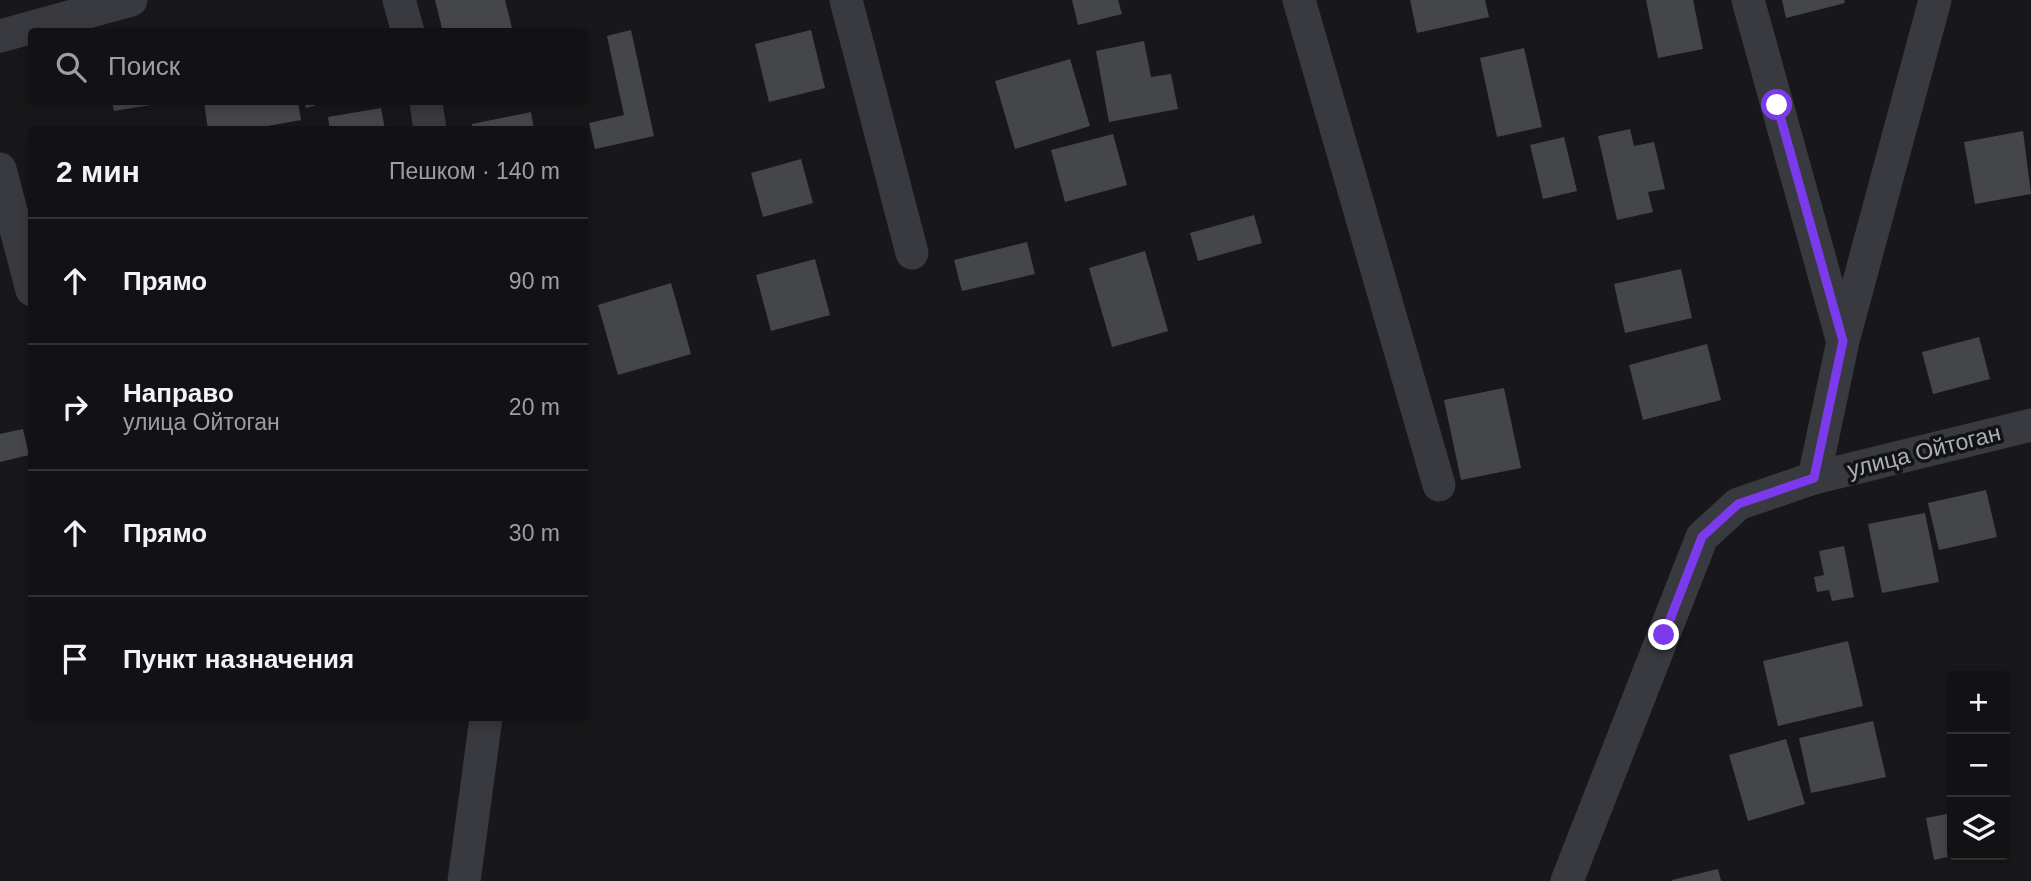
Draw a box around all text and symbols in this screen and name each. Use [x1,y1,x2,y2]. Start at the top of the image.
search box [28,28,588,105]
icon: search [52,48,90,86]
text: Поиск [108,51,180,81]
route start [1761,89,1792,120]
text: 2 мин [56,155,140,188]
text: Пешком · 140 m [389,158,560,184]
icon: ahead [56,262,94,300]
text: Прямо [123,266,207,296]
text: 90 m [509,268,560,294]
text: Направо [123,378,234,408]
icon: right [56,388,94,426]
text: 20 m [509,394,560,420]
text: улица Ойтоган [123,409,280,435]
street label: улица Ойтоган [1845,419,2003,483]
icon: ahead [56,514,94,552]
text: Прямо [123,518,207,548]
text: 30 m [509,520,560,546]
route end [1648,619,1679,650]
icon: arrive [56,640,94,678]
text: Пункт назначения [123,644,354,674]
map controls [1947,671,2010,860]
button: + [1947,671,2010,734]
button: − [1947,734,2010,797]
button: layers [1947,797,2010,860]

